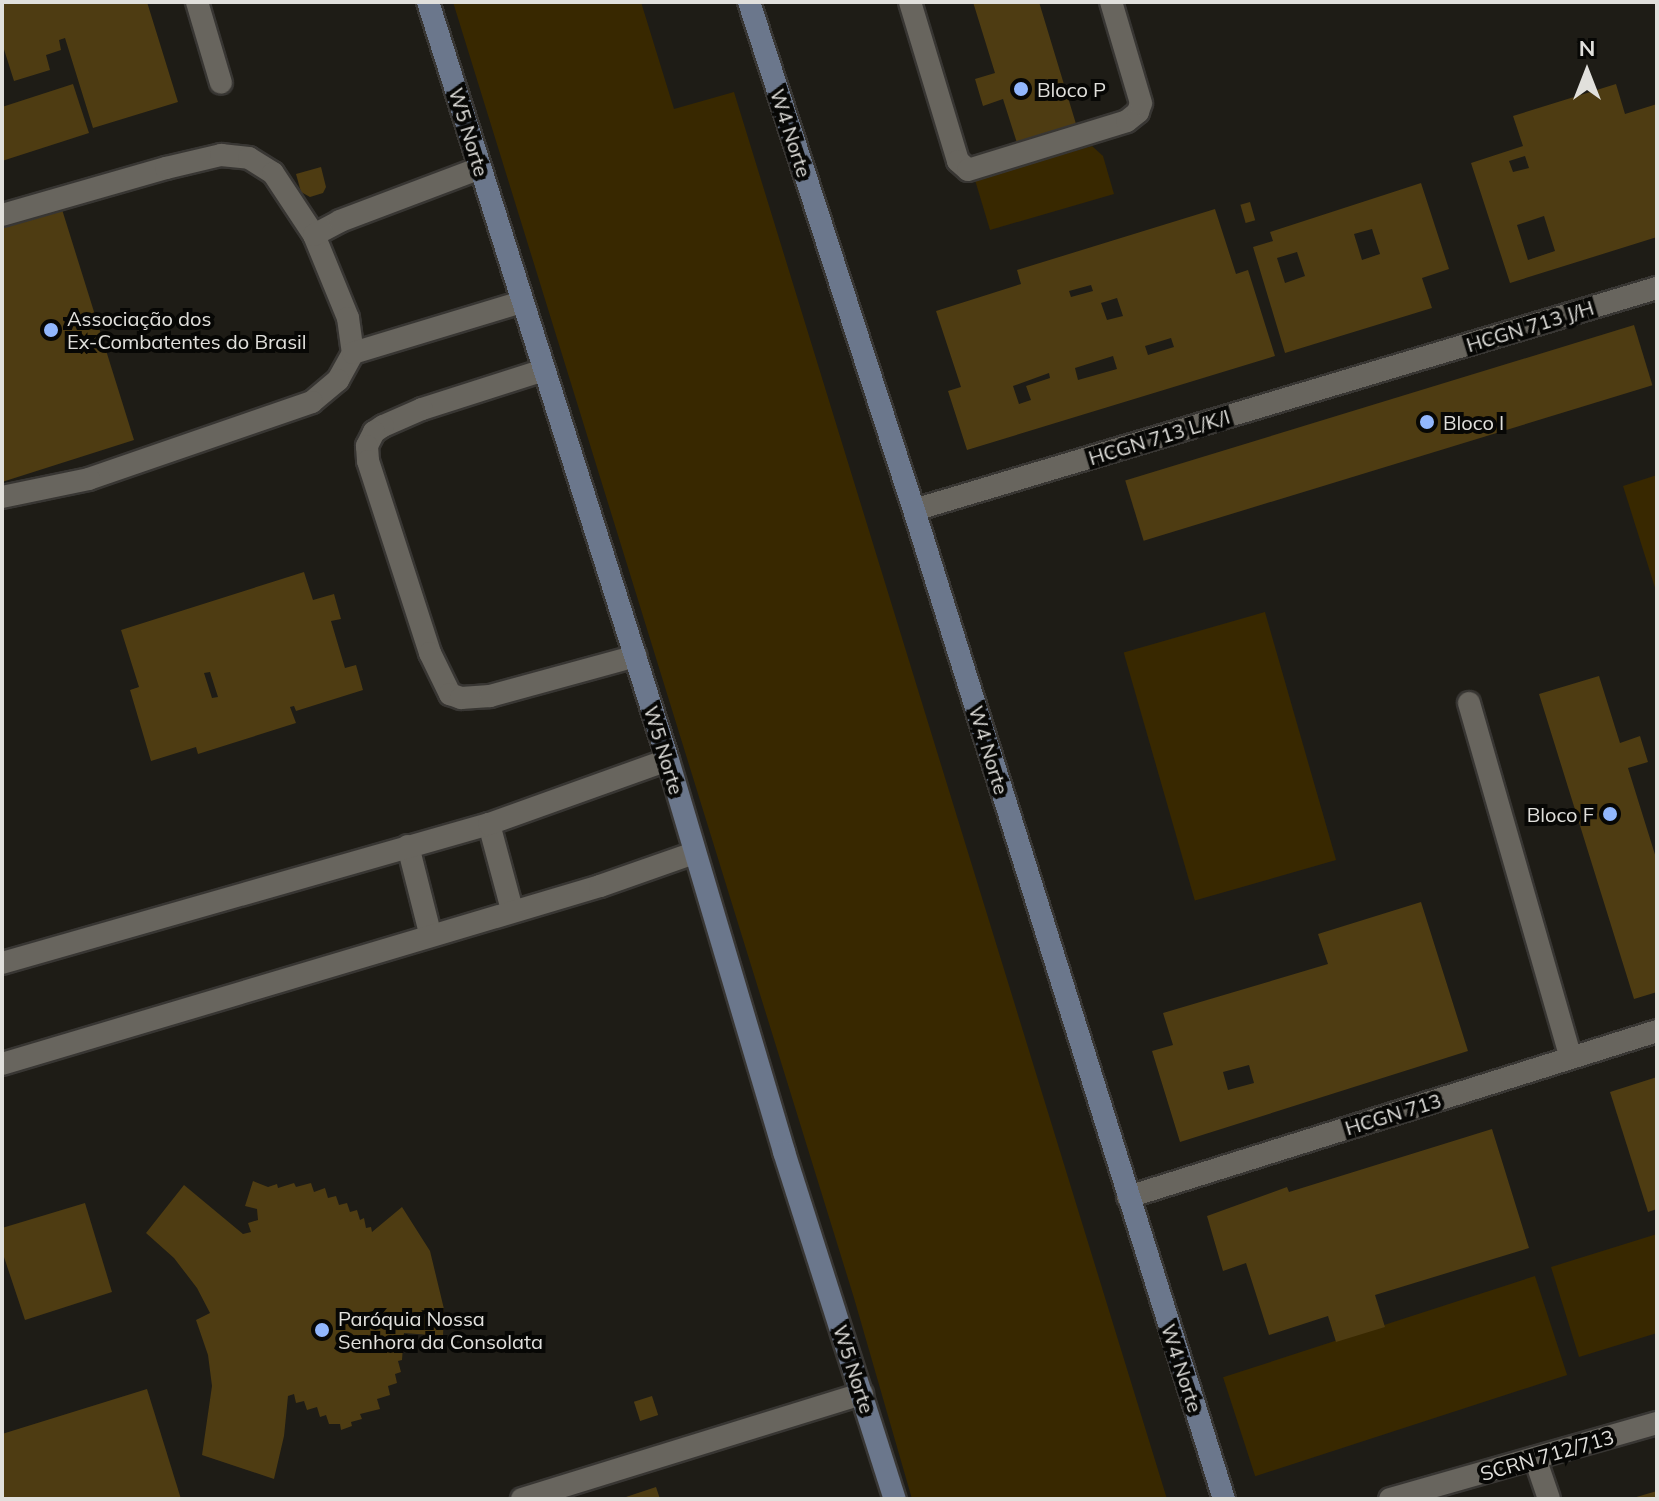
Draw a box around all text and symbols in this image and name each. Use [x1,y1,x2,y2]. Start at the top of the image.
north arrow [1547,32,1627,112]
text: N [1579,34,1595,62]
place label: Bloco P [1037,77,1106,101]
marker: Bloco P [1012,80,1030,98]
street label: W5 Norte [444,85,494,179]
street label: W4 Norte [765,86,817,180]
street label: HCGN 713 J/H [1463,295,1597,357]
place label: Associação dos Ex-Combatentes do Brasil [67,306,307,353]
marker: Associação dos Ex-Combatentes do Brasil [42,321,60,339]
street label: HCGN 713 L/K/I [1085,404,1233,470]
place label: Bloco I [1443,410,1504,434]
marker: Bloco I [1418,413,1436,431]
street label: W5 Norte [639,703,689,797]
street label: W4 Norte [964,703,1014,797]
place label: Bloco F [1527,802,1594,826]
marker: Bloco F [1601,805,1619,823]
street label: HCGN 713 [1342,1088,1444,1140]
place label: Paróquia Nossa Senhora da Consolata [338,1306,543,1353]
marker: Paróquia Nossa Senhora da Consolata [313,1321,331,1339]
street label: W4 Norte [1156,1321,1208,1415]
street label: W5 Norte [828,1322,880,1416]
street label: SCRN 712/713 [1477,1424,1617,1486]

